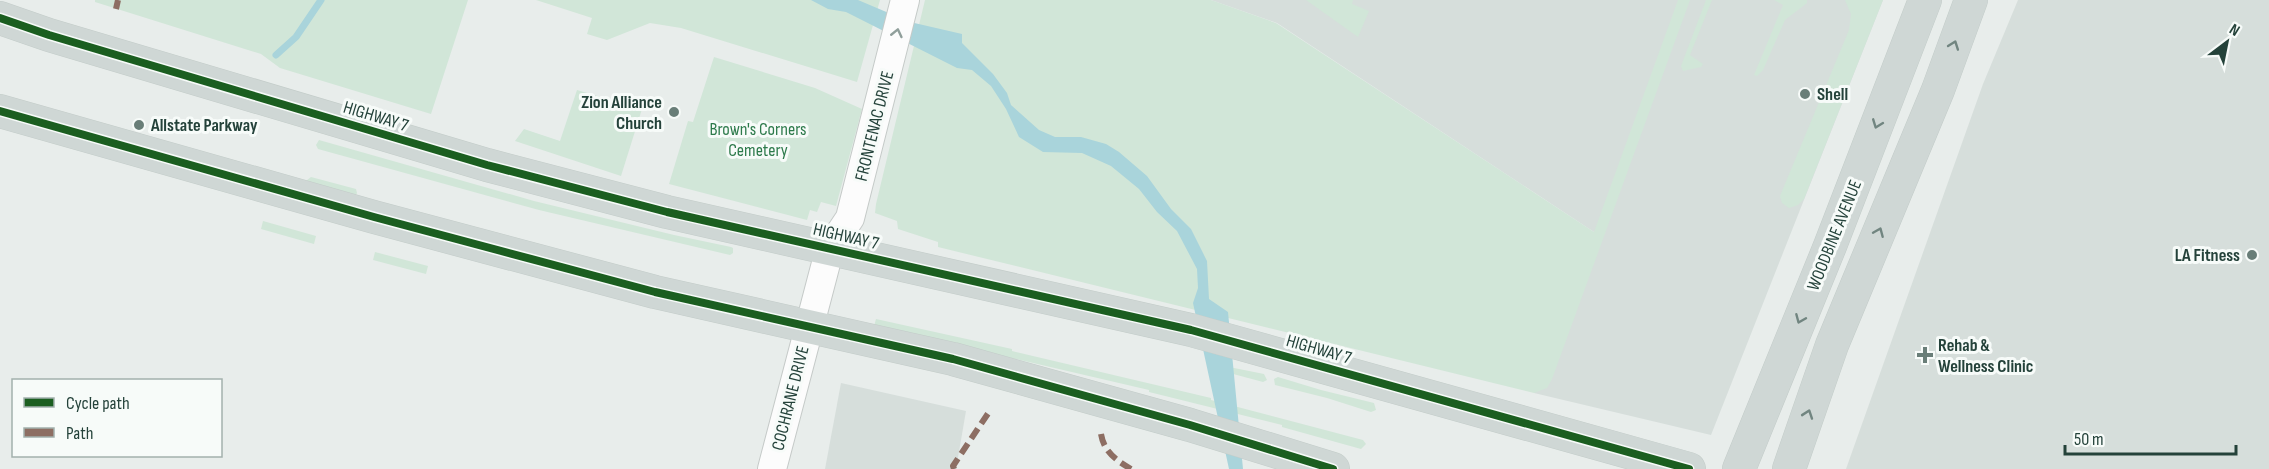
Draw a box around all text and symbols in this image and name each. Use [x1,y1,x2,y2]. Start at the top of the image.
north arrow [2197,12,2257,72]
text: N [2225,20,2243,41]
one-way arrow [890,28,903,38]
one-way arrow [1947,40,1960,51]
street label: FRONTENAC DRIVE [851,69,898,183]
place label: Shell [1817,84,1848,105]
marker: Shell [1798,87,1812,101]
place label: Zion Alliance Church [581,92,662,134]
street label: HIGHWAY 7 [341,97,412,137]
marker: Zion Alliance Church [667,105,681,119]
place label: Allstate Parkway [150,115,258,136]
one-way arrow [1872,117,1884,128]
marker: Allstate Parkway [132,118,146,132]
park label: Brown's Corners Cemetery [709,119,807,161]
street label: WOODBINE AVENUE [1803,177,1866,294]
street label: HIGHWAY 7 [811,219,882,254]
one-way arrow [1872,227,1884,238]
place label: LA Fitness [2175,245,2240,266]
marker: LA Fitness [2245,248,2259,262]
one-way arrow [1795,313,1807,324]
street label: HIGHWAY 7 [1284,330,1355,369]
place label: Rehab & Wellness Clinic [1938,335,2033,377]
street label: COCHRANE DRIVE [767,344,814,453]
marker: Rehab & Wellness Clinic [1916,346,1934,364]
legend [12,379,222,457]
text: Cycle path [66,393,130,414]
one-way arrow [1800,409,1813,420]
scale bar [2065,418,2236,456]
text: Path [66,423,94,444]
text: 50 m [2074,429,2104,450]

